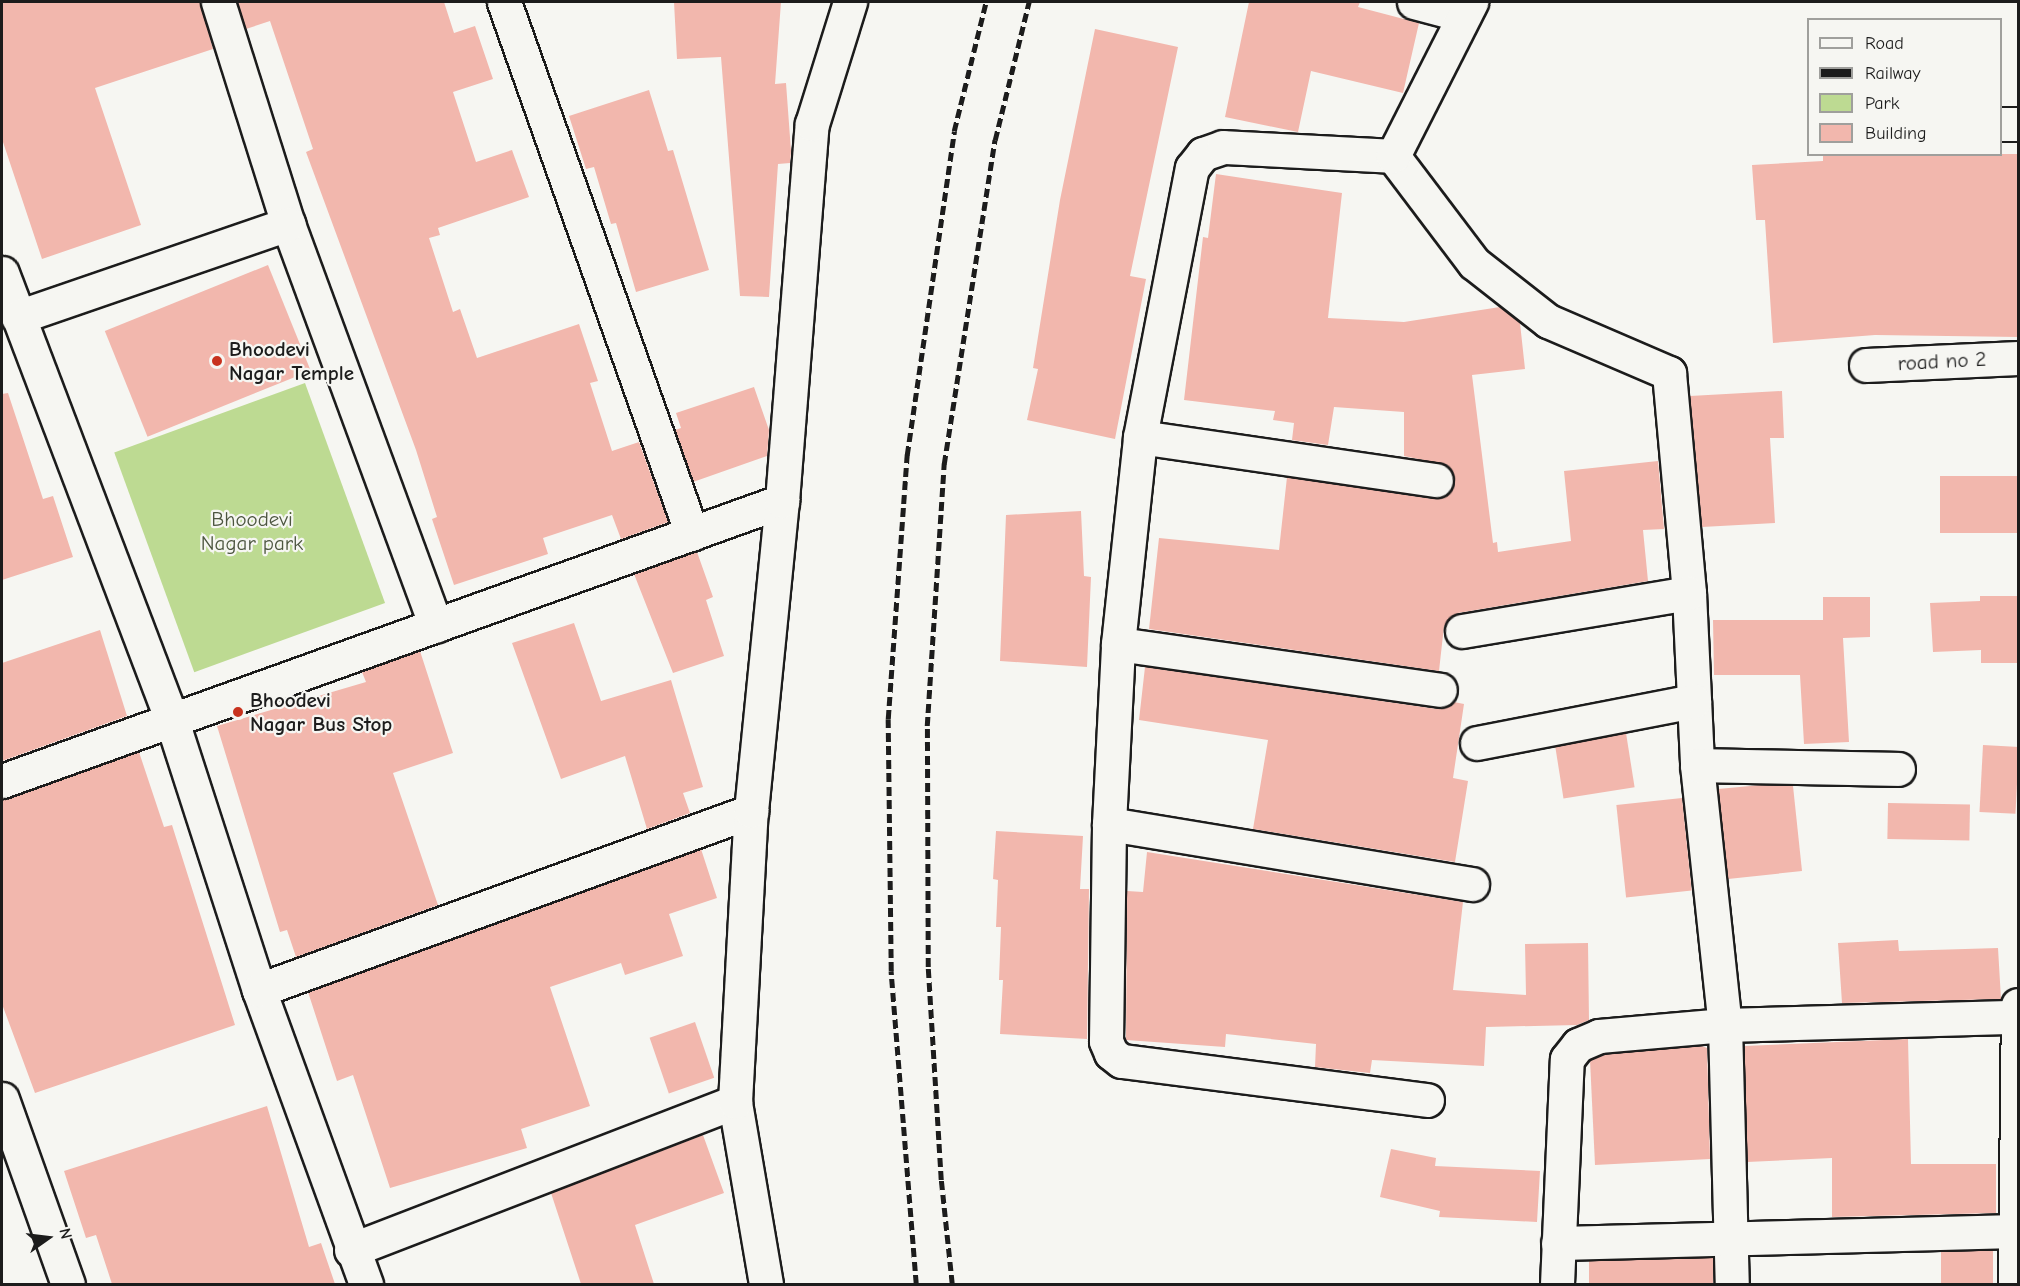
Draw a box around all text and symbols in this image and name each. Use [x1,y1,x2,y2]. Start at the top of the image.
legend [1807,18,2002,156]
text: Road [1865,33,1904,54]
text: Railway [1865,63,1921,84]
text: Park [1865,93,1899,114]
text: Building [1865,123,1927,144]
place label: Bhoodevi Nagar Temple [229,336,354,386]
street label: road no 2 [1897,346,1987,376]
marker: Bhoodevi Nagar Temple [210,354,224,368]
park label: Bhoodevi Nagar park [201,506,303,556]
place label: Bhoodevi Nagar Bus Stop [250,687,392,737]
marker: Bhoodevi Nagar Bus Stop [231,705,245,719]
north arrow [18,1208,78,1268]
text: N [55,1226,75,1241]

